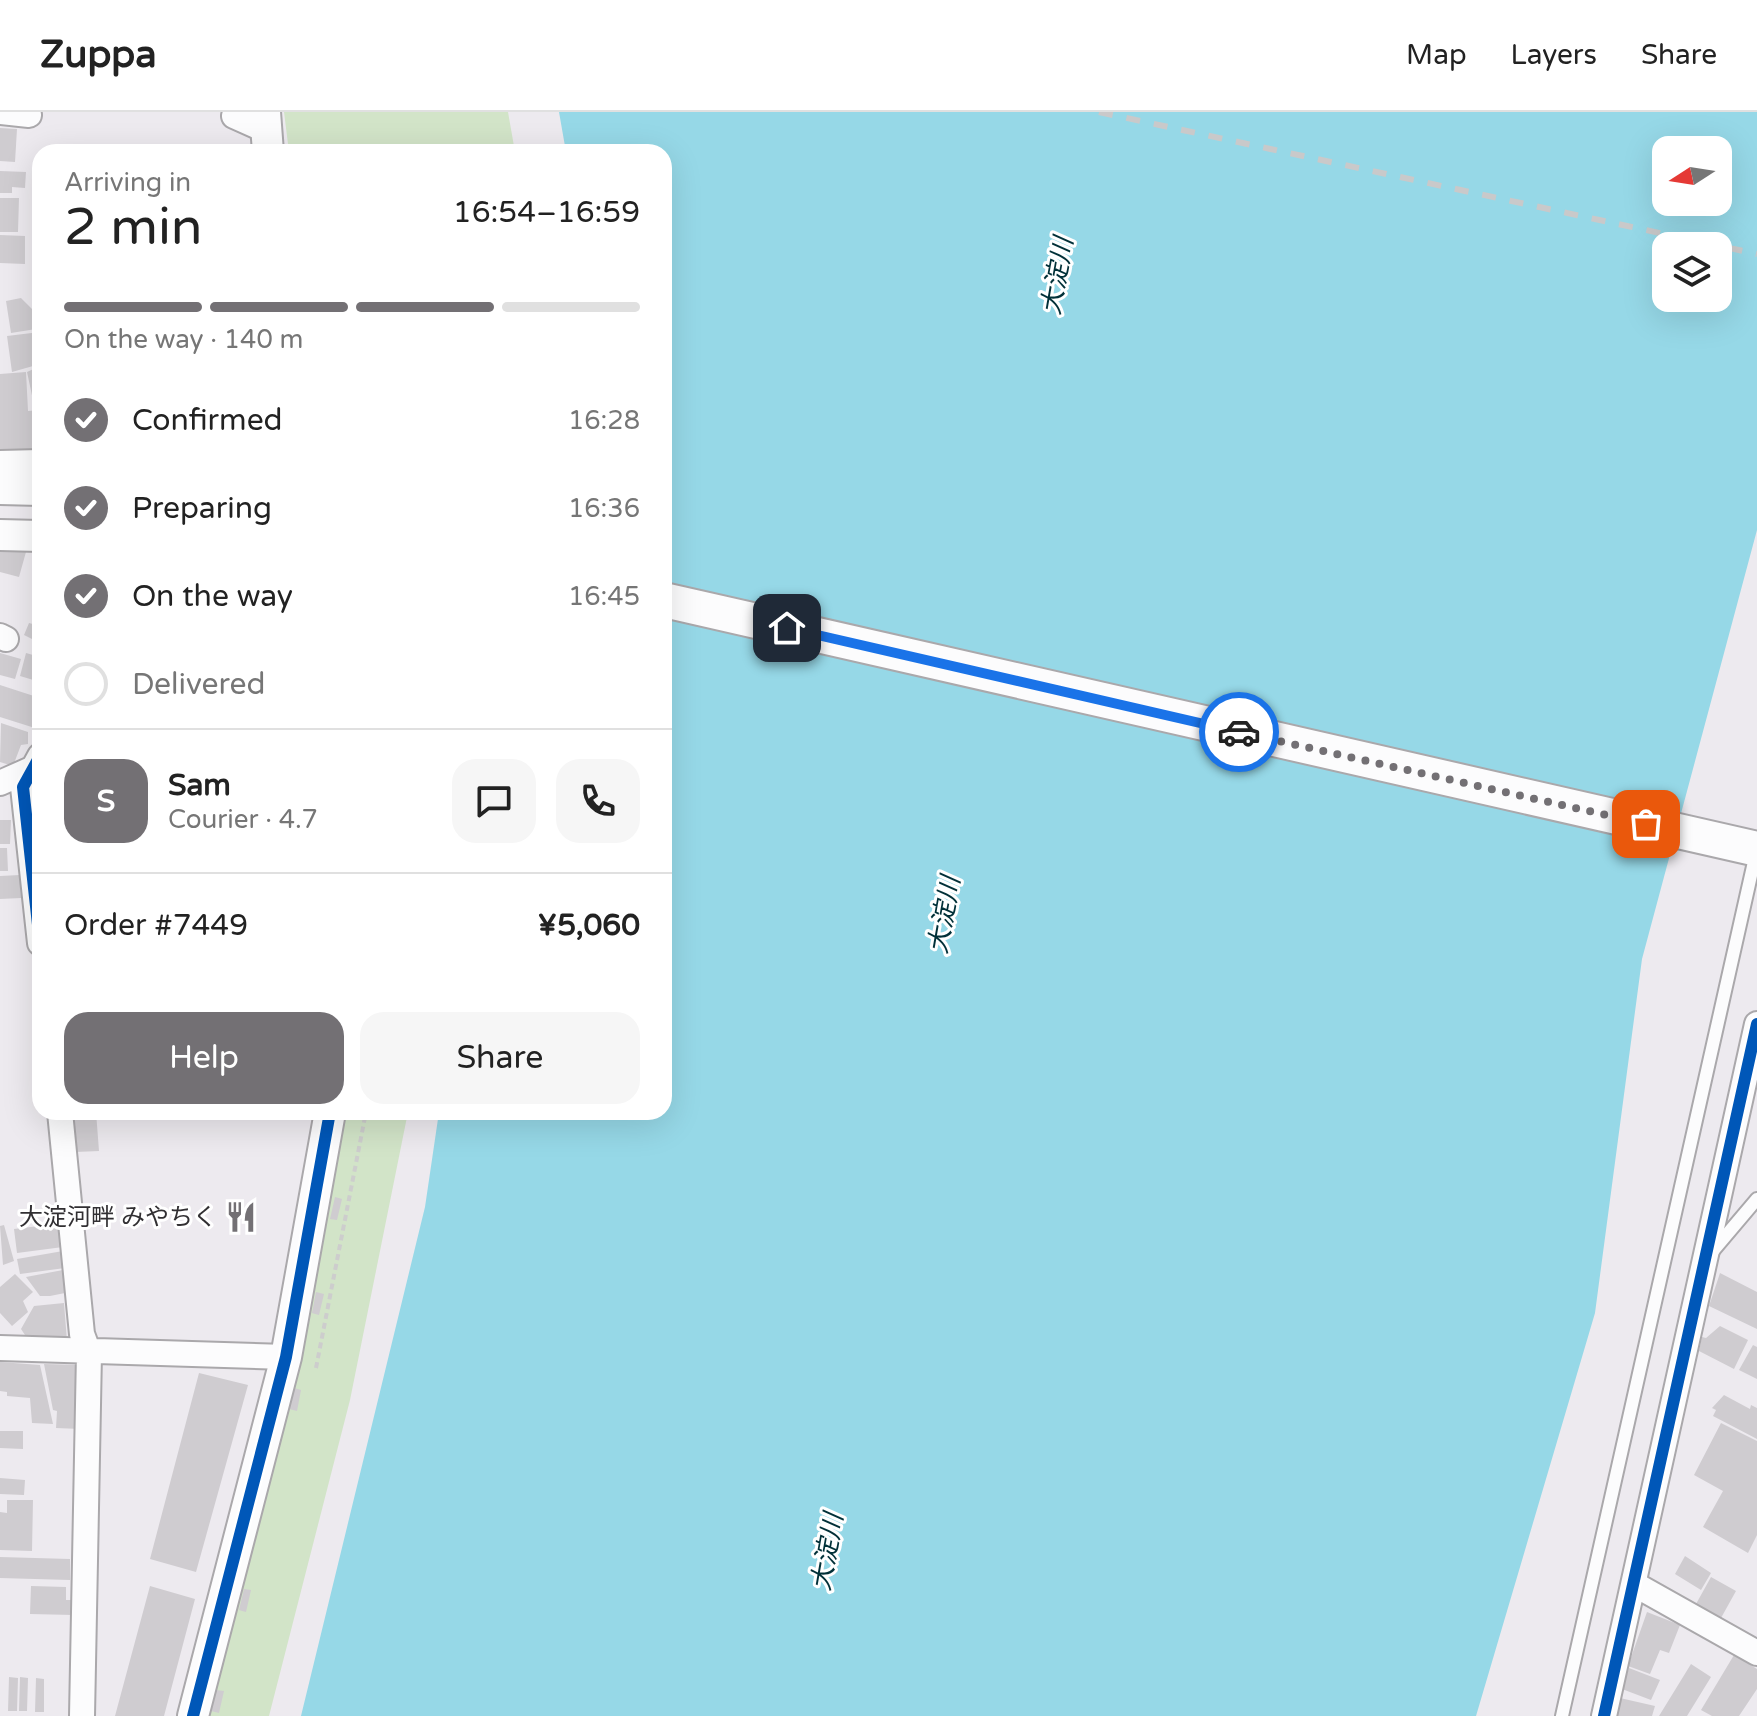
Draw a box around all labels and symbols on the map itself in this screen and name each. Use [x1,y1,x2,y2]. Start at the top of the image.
north arrow [1652,136,1732,216]
water label: 大淀川 [1035,232,1080,317]
pin [753,594,821,662]
courier [1199,692,1279,772]
pin [1612,790,1680,858]
water label: 大淀川 [922,871,967,956]
restaurant icon: 大淀河畔 みやちく [224,1200,258,1234]
place label: 大淀河畔 みやちく [19,1203,217,1232]
water label: 大淀川 [805,1508,850,1593]

